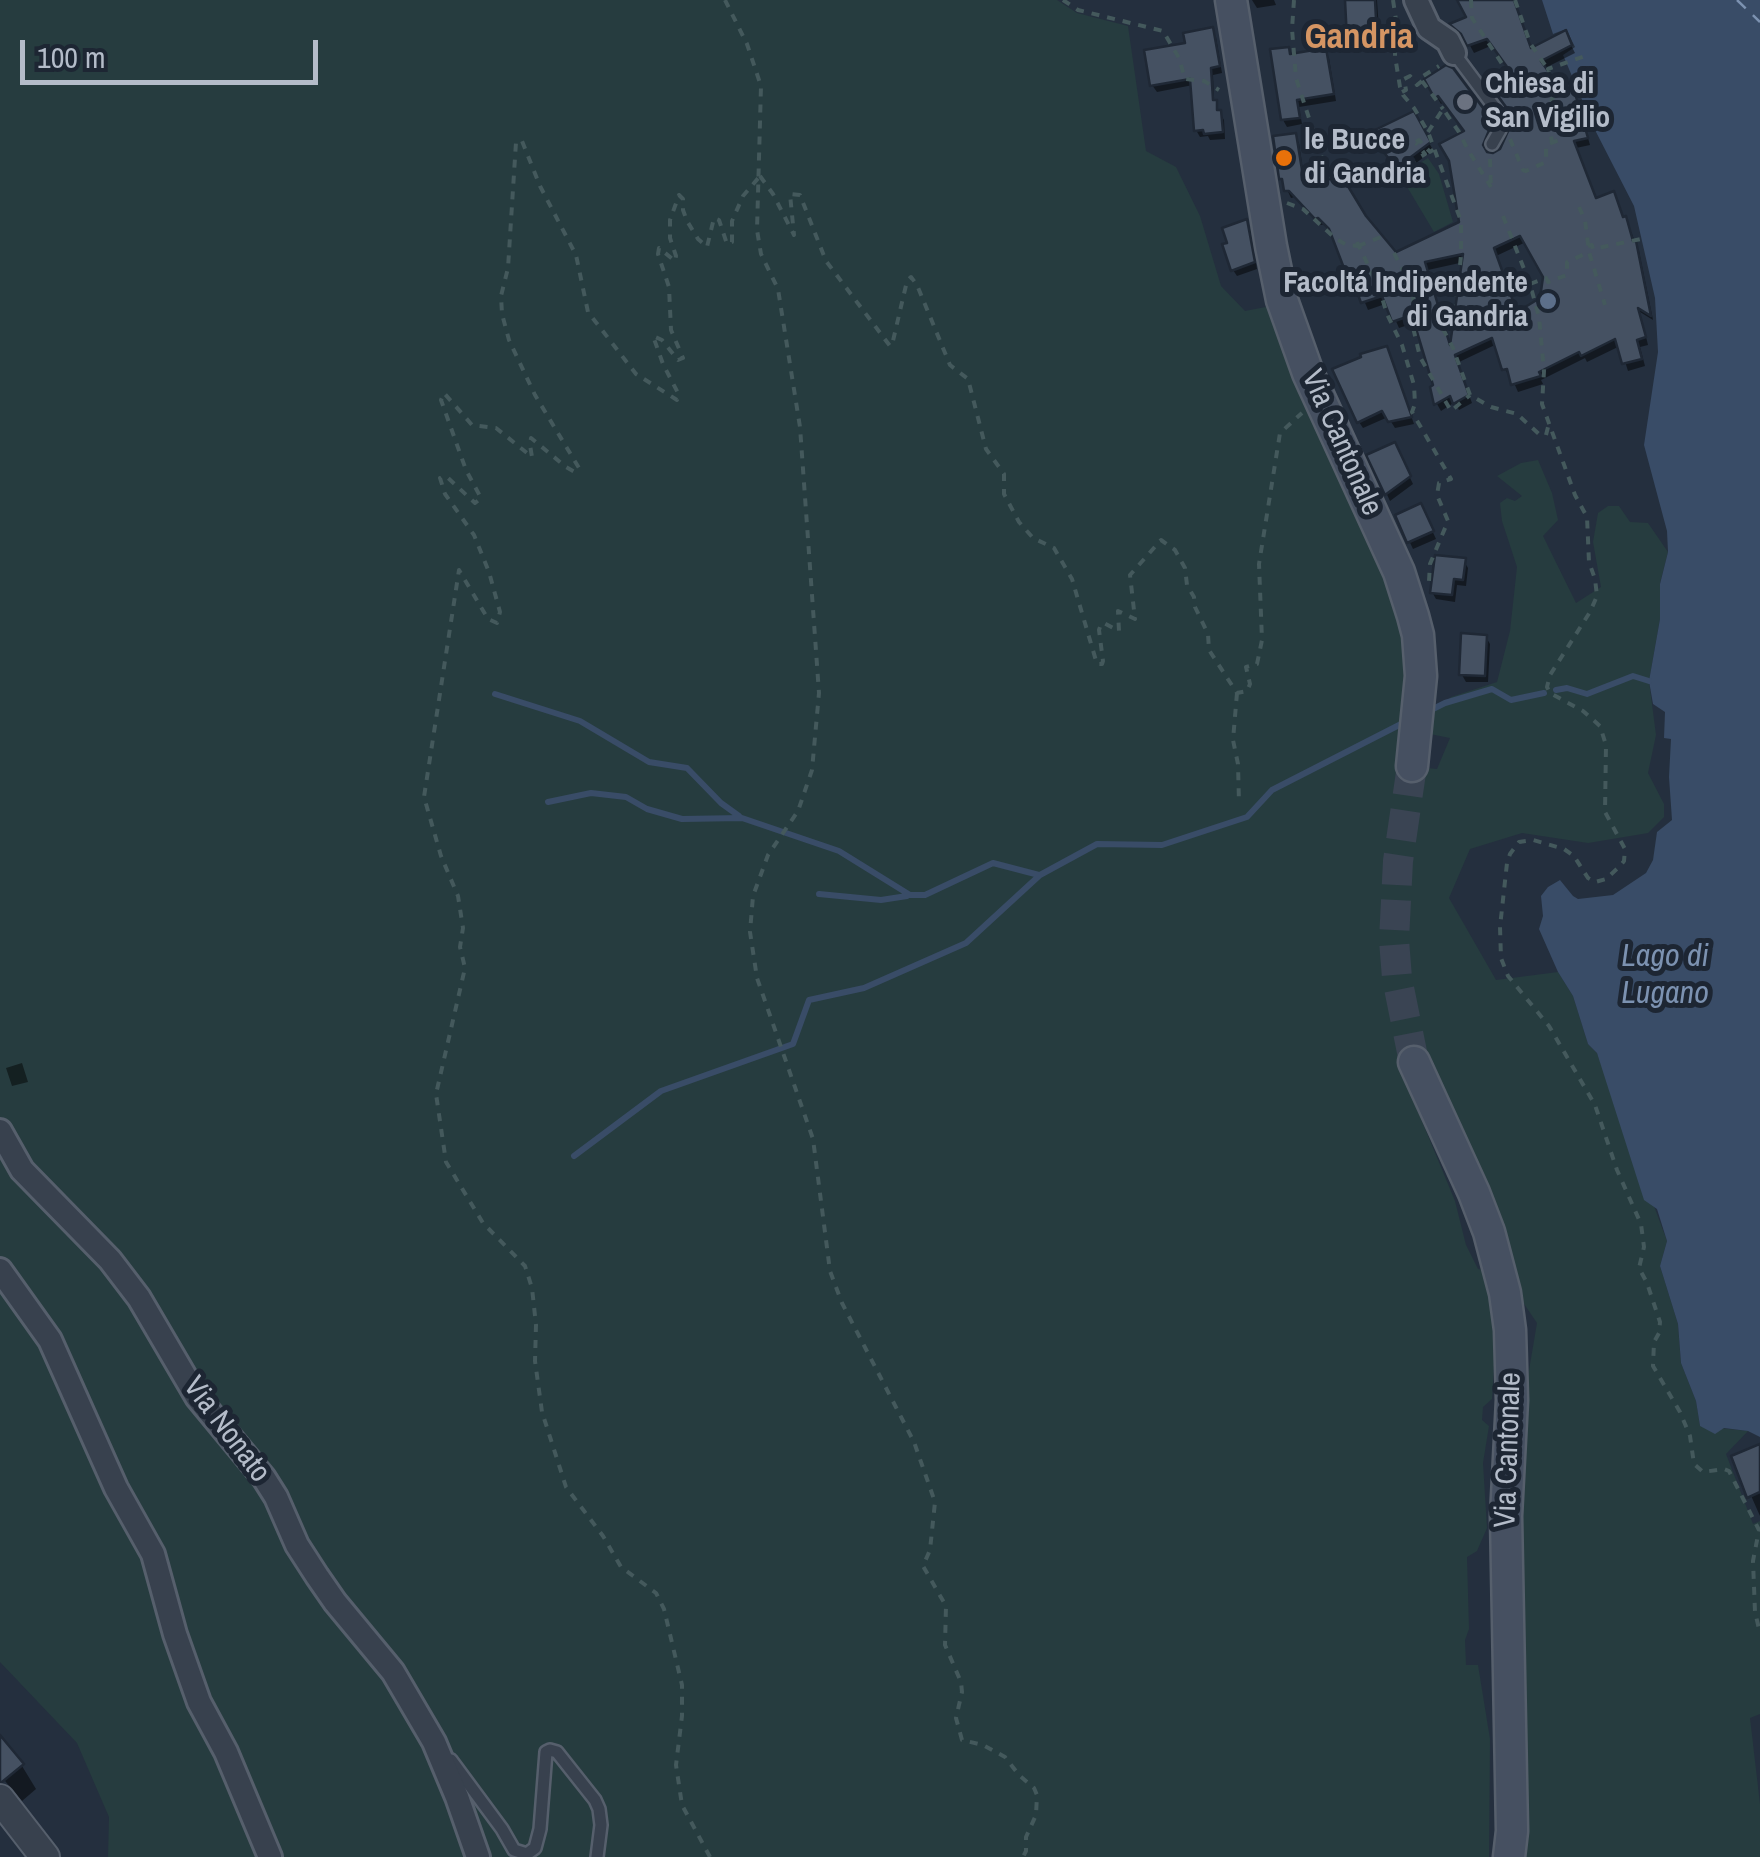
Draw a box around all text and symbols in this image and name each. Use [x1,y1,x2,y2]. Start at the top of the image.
district label: Gandria [1305,18,1413,60]
scale bar [25,20,322,82]
text: 100 m [37,37,105,77]
place label: Chiesa di San Vigilio [1485,67,1610,138]
marker: Chiesa di San Vigilio [1454,91,1476,113]
place label: le Bucce di Gandria [1304,123,1426,194]
marker: le Bucce di Gandria [1273,147,1295,169]
place label: Facoltá Indipendente di Gandria [1283,266,1528,336]
marker: Facoltá Indipendente di Gandria [1537,290,1559,312]
street label: Via Cantonale [1293,365,1389,521]
water label: Lago di Lugano [1621,938,1709,1013]
street label: Via Nonato [175,1370,277,1490]
street label: Via Cantonale [1488,1372,1530,1528]

